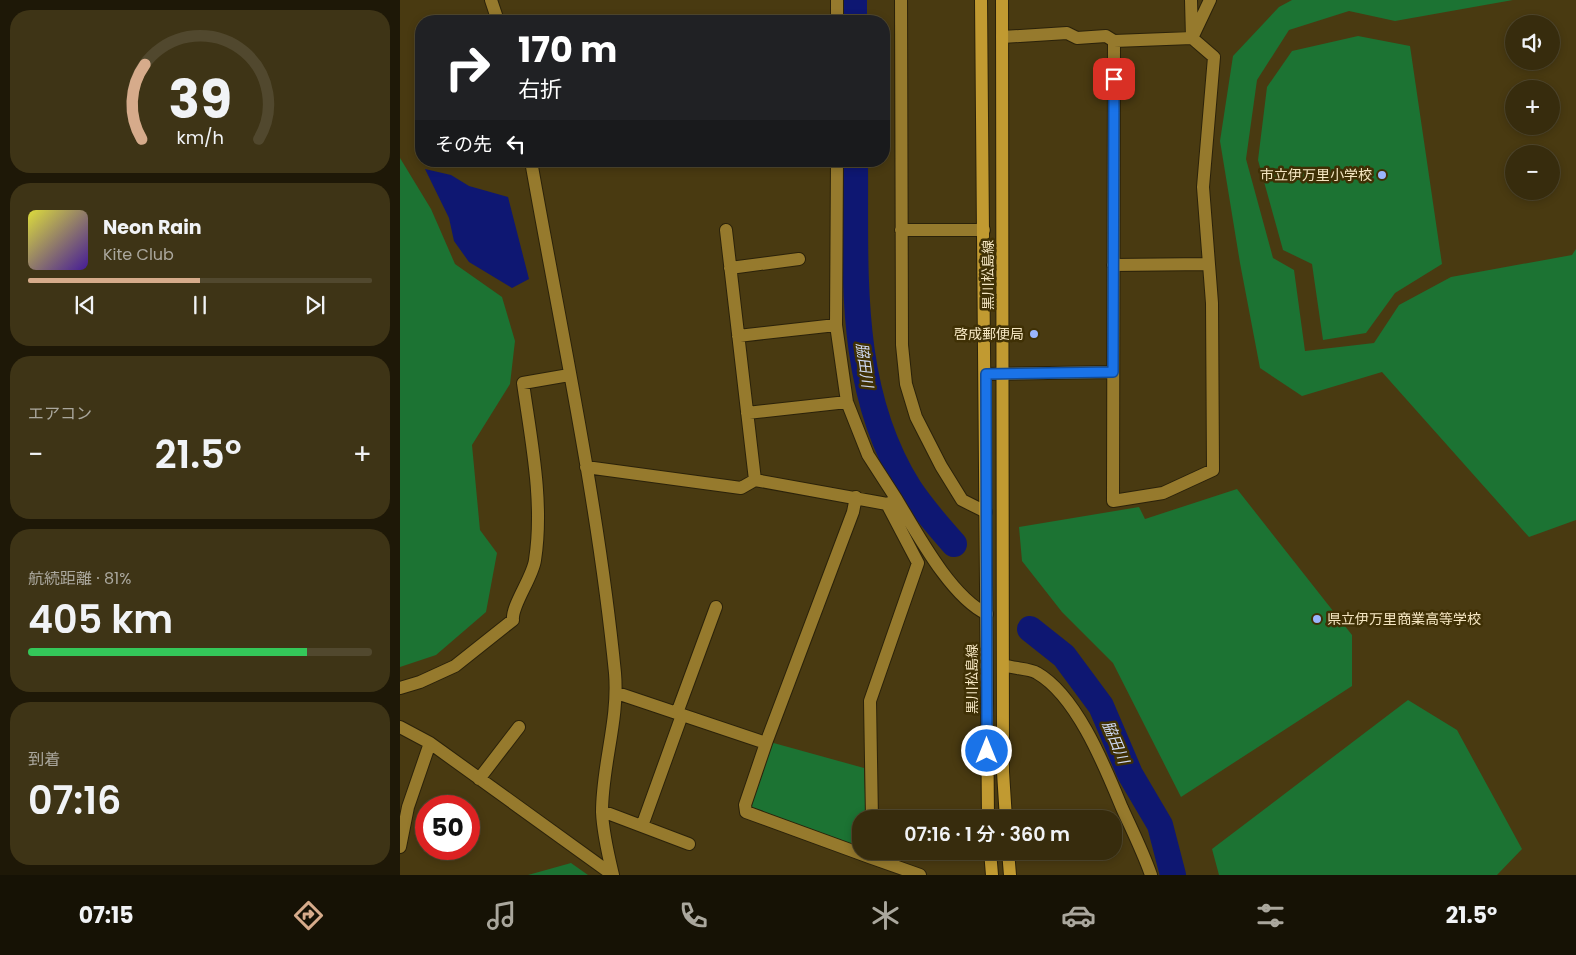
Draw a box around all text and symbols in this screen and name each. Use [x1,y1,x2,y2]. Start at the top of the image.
map controls [1505,15,1560,200]
button: sound [1505,15,1560,70]
text: 170 m [518,25,617,74]
icon: right [435,35,500,100]
pin [1093,58,1135,100]
text: 39 [168,63,232,136]
icon: arrive [1100,65,1128,93]
text: 右折 [518,74,562,105]
button: + [1505,80,1560,135]
text: km/h [176,125,224,150]
icon: left [502,130,530,158]
text: その先 [435,131,492,158]
button: − [1505,145,1560,200]
place label: 市立伊万里小学校 [1260,165,1372,185]
marker: 市立伊万里小学校 [1376,169,1388,181]
text: Neon Rain [103,214,202,241]
street label: 黒川松島線 [978,240,998,310]
text: Kite Club [103,243,174,266]
icon: previous [71,291,99,319]
icon: pause [186,291,214,319]
icon: next [301,291,329,319]
place label: 啓成郵便局 [954,324,1024,344]
marker: 啓成郵便局 [1028,328,1040,340]
water label: 脇田川 [851,341,879,391]
text: エアコン [28,402,92,425]
text: 21.5° [155,428,242,481]
text: − [28,435,43,474]
text: + [353,435,372,474]
text: 航続距離 · 81% [28,567,131,590]
text: 405 km [28,593,173,646]
place label: 県立伊万里商業高等学校 [1327,609,1481,629]
marker: 県立伊万里商業高等学校 [1311,613,1323,625]
street label: 黒川松島線 [962,644,982,714]
water label: 脇田川 [1098,717,1135,769]
position arrow [960,724,1012,776]
text: 到着 [28,748,60,771]
text: 07:16 [28,774,121,827]
speed limit sign: 50 [415,795,480,860]
text: 07:16 · 1 分 · 360 m [904,821,1070,848]
icon: directions [291,898,326,933]
icon: music [484,898,519,933]
icon: phone [676,898,711,933]
icon: climate [868,898,903,933]
icon: car [1061,898,1096,933]
icon: filters [1253,898,1288,933]
text: 07:15 [79,900,134,931]
text: 21.5° [1446,900,1497,931]

